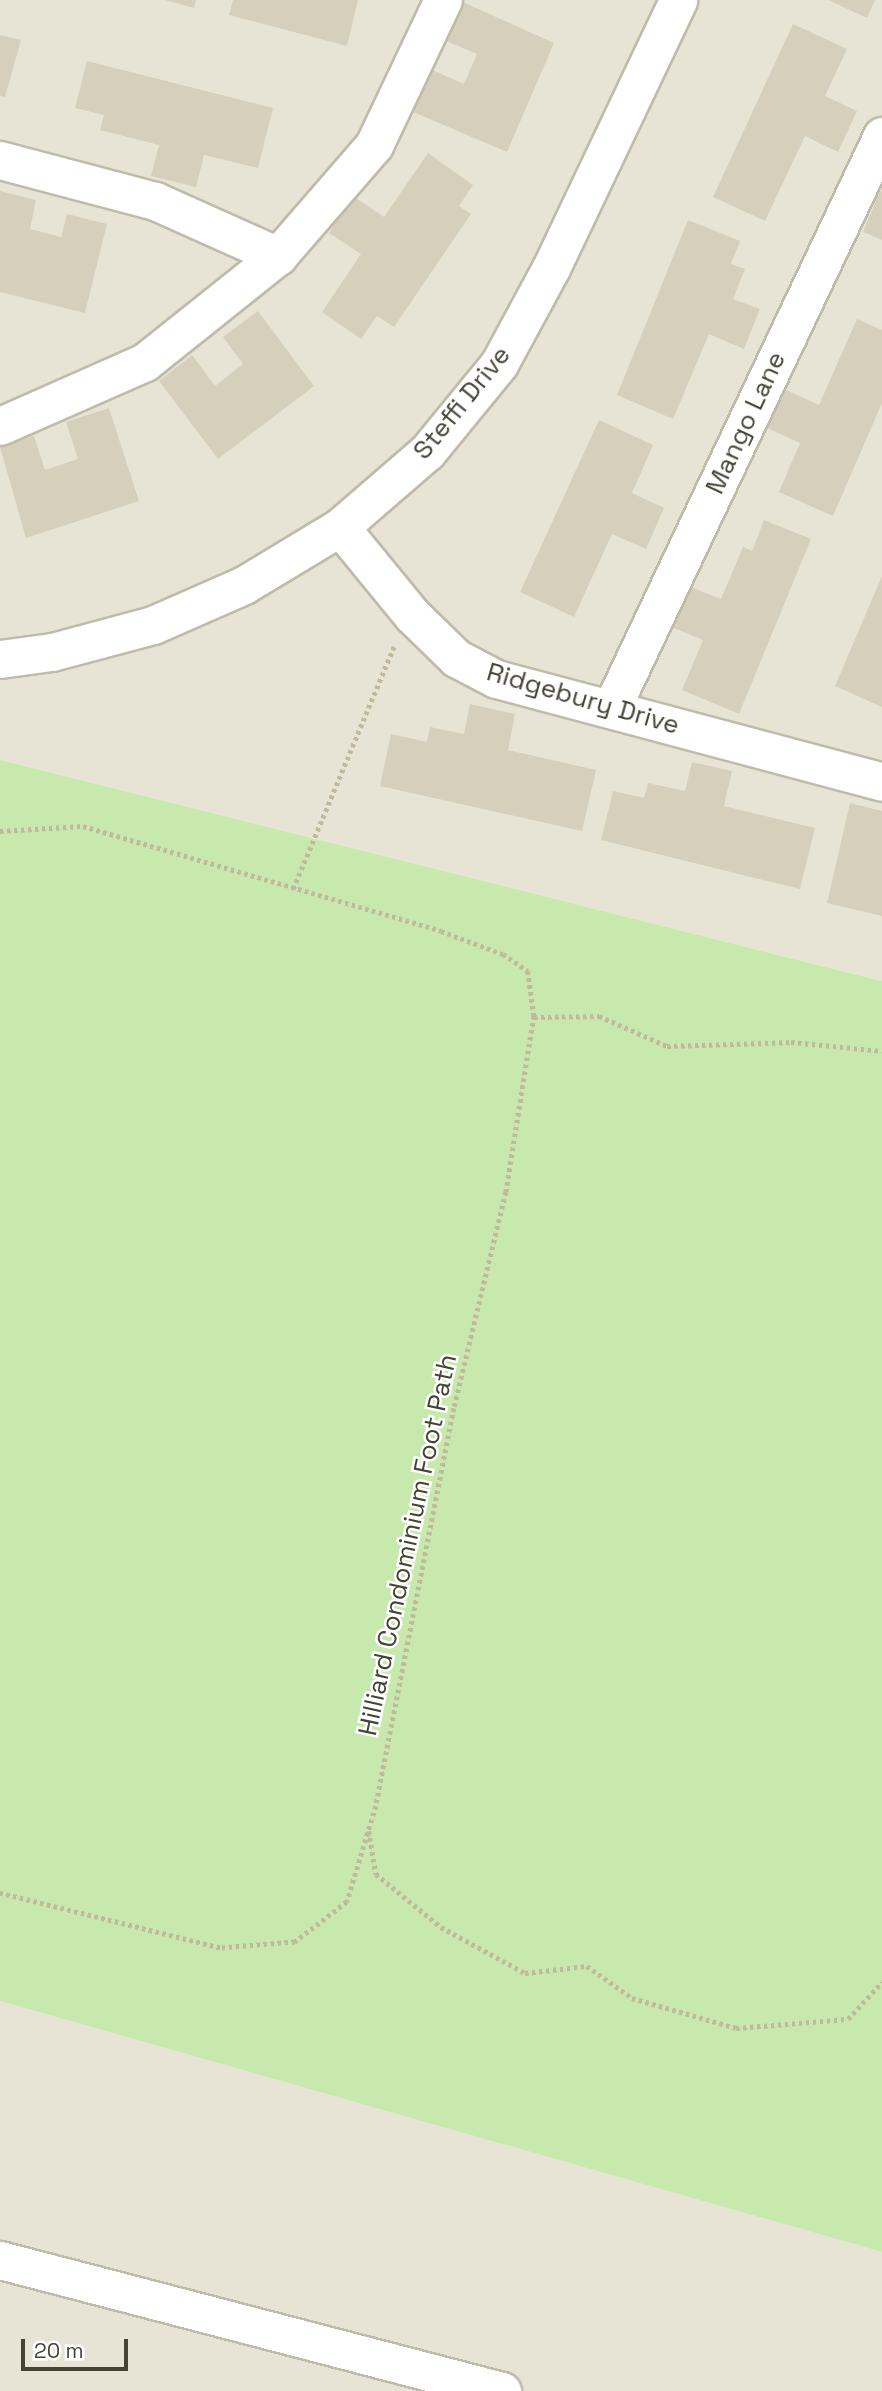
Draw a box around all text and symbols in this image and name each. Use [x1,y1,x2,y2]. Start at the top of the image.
street label: Steffi Drive [407,340,517,466]
street label: Mango Lane [699,347,793,499]
street label: Ridgebury Drive [483,657,683,741]
street label: Hilliard Condominium Foot Path [352,1351,464,1739]
scale bar [24,2324,131,2368]
text: 20 m [34,2337,84,2364]

